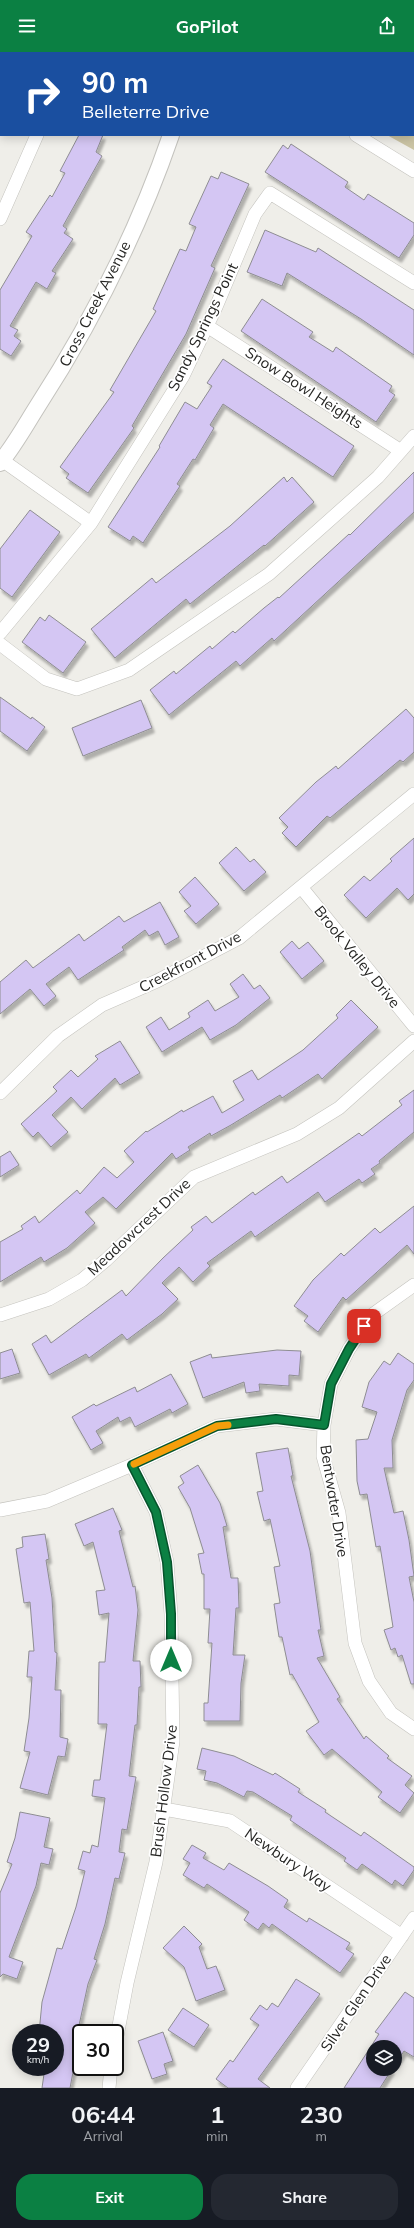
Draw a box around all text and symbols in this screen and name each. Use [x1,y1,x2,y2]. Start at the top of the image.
icon: menu [16,15,38,37]
text: GoPilot [176,15,238,38]
icon: share [376,15,398,37]
text: 90 m [82,65,148,100]
icon: right [16,68,68,120]
text: Belleterre Drive [82,100,209,123]
street label: Cross Creek Avenue [55,238,135,370]
street label: Sandy Springs Point [163,260,242,394]
street label: Snow Bowl Heights [242,342,367,433]
street label: Brook Valley Drive [310,902,404,1012]
street label: Creekfront Drive [135,927,244,996]
street label: Meadowcrest Drive [83,1174,194,1279]
pin [347,1309,381,1343]
icon: arrive [353,1315,375,1337]
street label: Bentwater Drive [316,1443,353,1558]
position arrow [150,1639,192,1681]
street label: Brush Hollow Drive [146,1724,181,1858]
street label: Newbury Way [241,1824,335,1896]
street label: Silver Glen Drive [316,1950,395,2055]
speed limit sign: 30 [72,2024,124,2076]
text: 29 [26,2032,50,2057]
map controls [366,2040,402,2076]
button: layers [366,2040,402,2076]
text: km/h [27,2053,49,2066]
text: 06:44 [71,2099,135,2129]
text: 1 [210,2099,224,2129]
text: 230 [300,2099,343,2129]
text: Arrival [83,2128,123,2144]
text: min [206,2128,228,2144]
text: m [315,2128,327,2144]
button: Exit [16,2174,203,2220]
button: Share [211,2174,398,2220]

